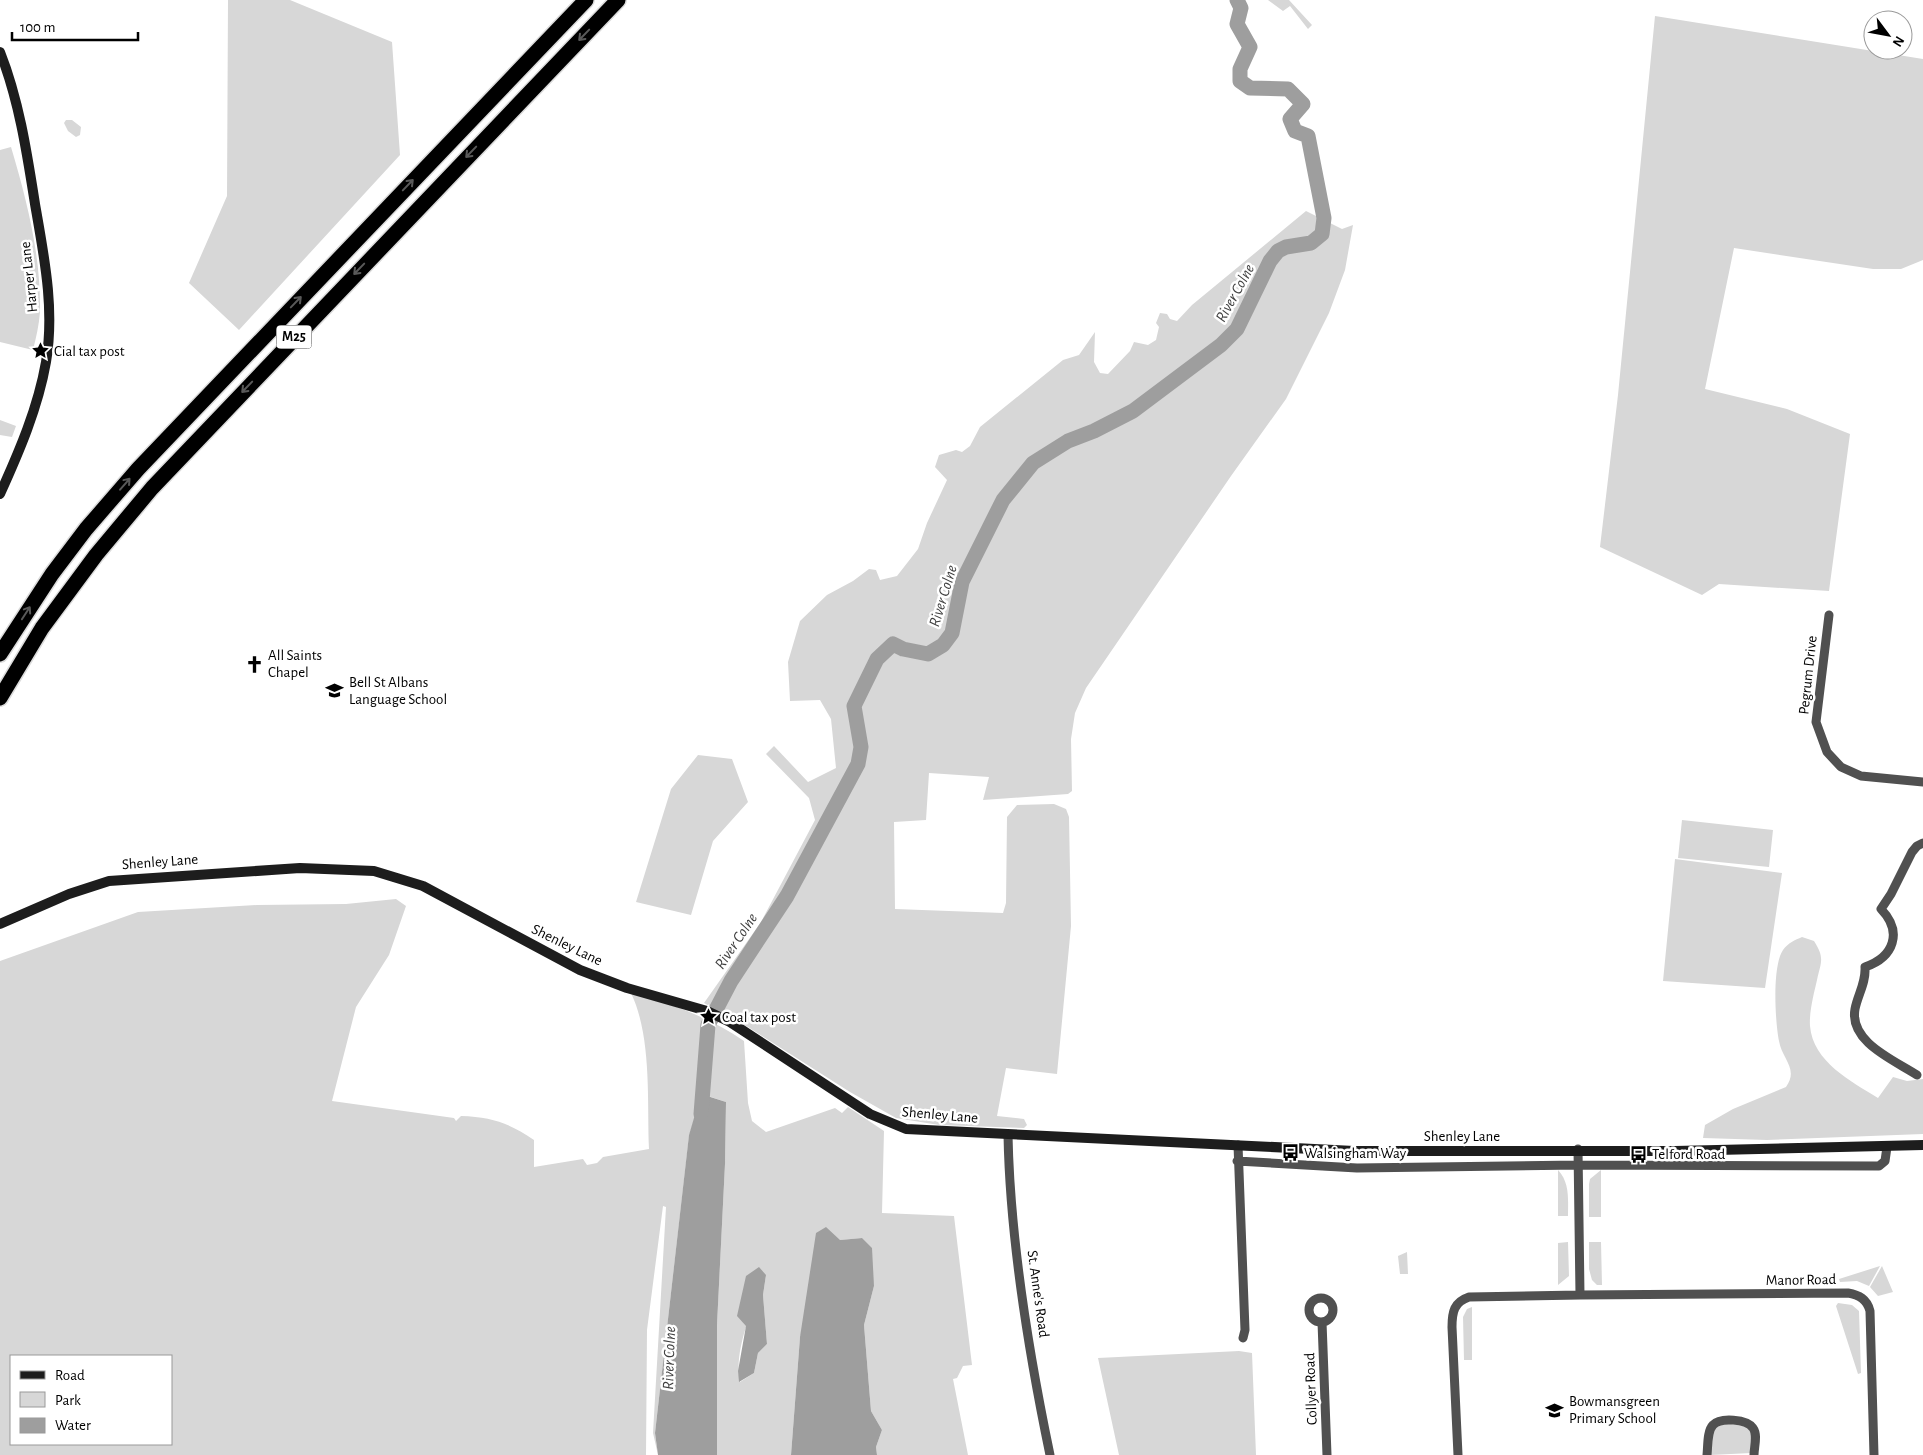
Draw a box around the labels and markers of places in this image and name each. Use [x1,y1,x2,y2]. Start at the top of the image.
place icon: Cial tax post [30,341,50,361]
place label: Cial tax post [54,344,125,359]
place label: All Saints Chapel [268,648,322,680]
church icon: All Saints Chapel [244,654,264,674]
place label: Bell St Albans Language School [349,675,447,707]
school or university icon: Bell St Albans Language School [325,681,345,701]
place icon: Coal tax post [698,1007,718,1027]
place label: Coal tax post [722,1010,796,1025]
bus stop icon: Walsingham Way [1280,1143,1300,1163]
bus stop icon: Telford Road [1628,1144,1648,1164]
place label: Walsingham Way [1304,1146,1407,1161]
place label: Telford Road [1652,1147,1726,1162]
place label: Bowmansgreen Primary School [1569,1394,1660,1426]
school or university icon: Bowmansgreen Primary School [1545,1400,1565,1420]

